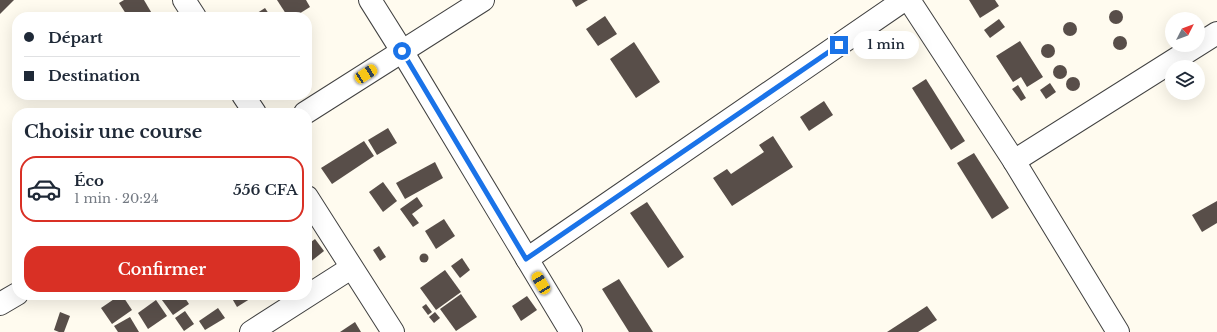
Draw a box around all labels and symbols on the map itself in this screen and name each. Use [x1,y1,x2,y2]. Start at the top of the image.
north arrow [1165,12,1205,52]
callout: 1 min [853,31,919,59]
route end [830,36,848,54]
route start [393,42,411,60]
car [353,62,379,86]
car [530,270,552,296]

